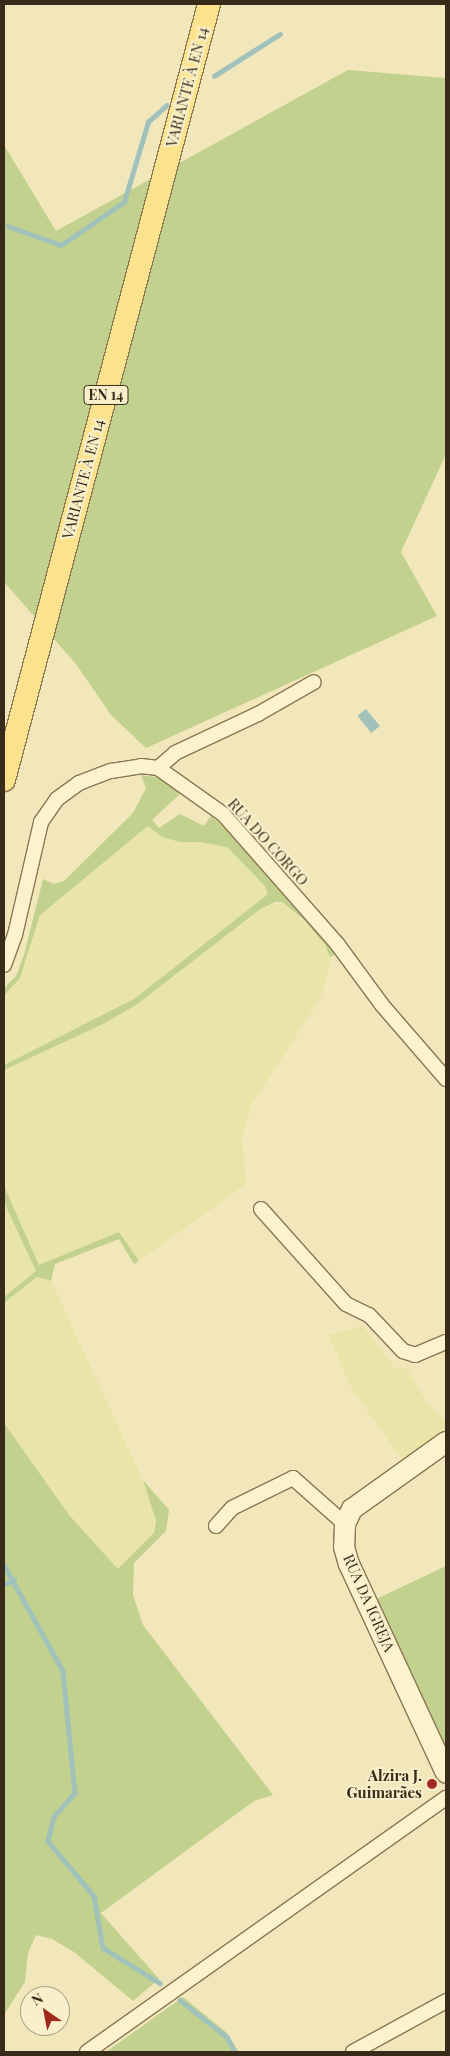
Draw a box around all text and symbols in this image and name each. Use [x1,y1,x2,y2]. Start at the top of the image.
street label: VARIANTE À EN 14 [162,25,212,149]
road number: EN 14 [84,384,128,406]
street label: VARIANTE À EN 14 [58,417,108,541]
street label: RUA DO CORGO [224,795,312,889]
street label: RUA DA IGREJA [339,1551,399,1655]
place label: Alzira J. Guimarães [347,1766,422,1801]
marker: Alzira J. Guimarães [426,1778,438,1790]
north arrow [20,1986,70,2036]
text: N [28,1988,47,2010]

